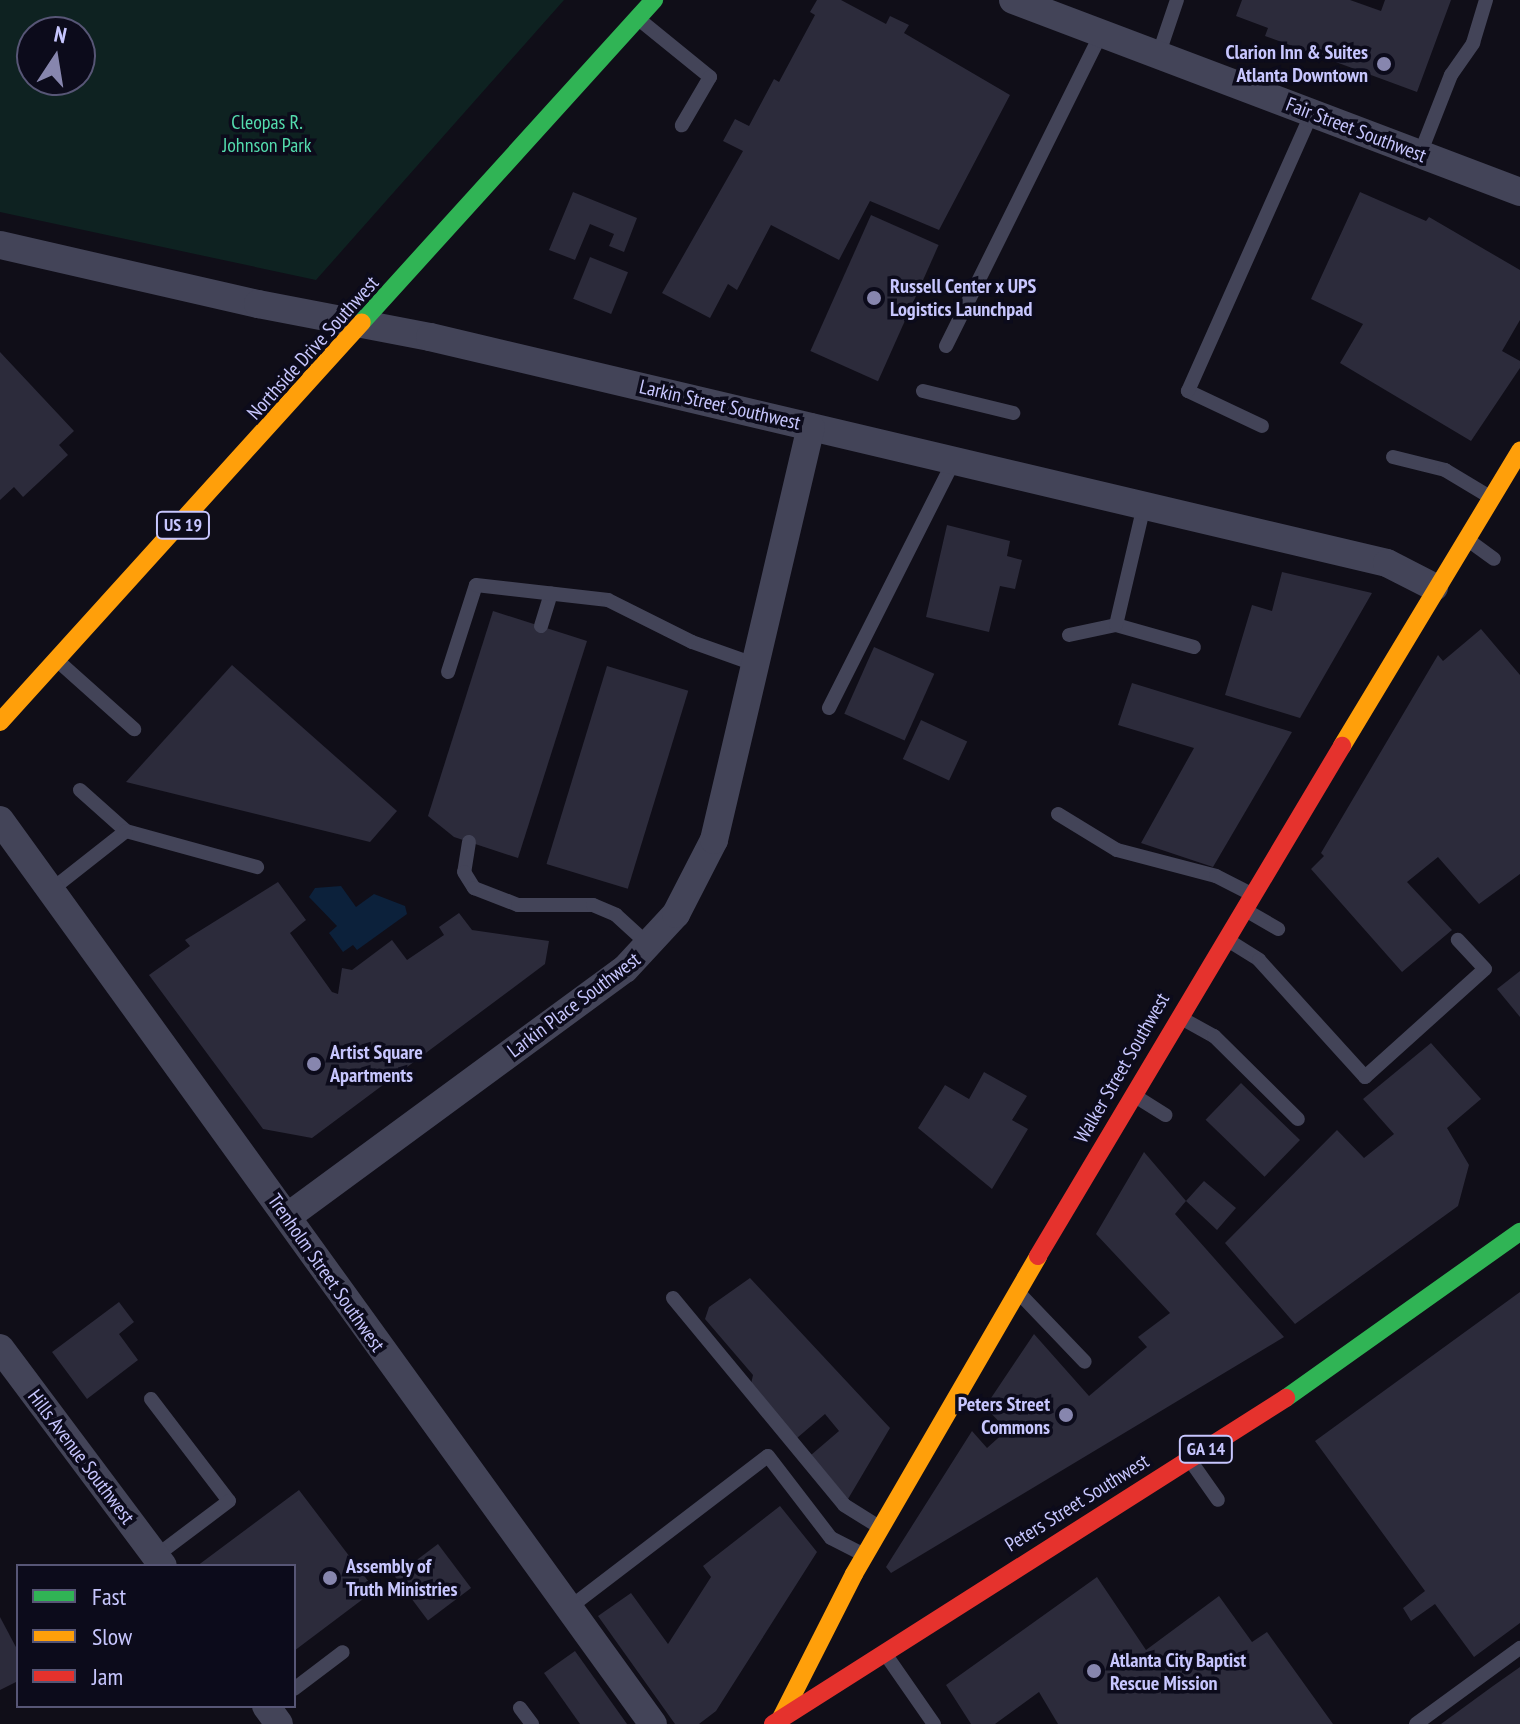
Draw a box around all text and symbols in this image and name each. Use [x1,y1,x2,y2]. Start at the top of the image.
north arrow [16,16,96,96]
text: N [52,20,69,49]
place label: Clarion Inn & Suites Atlanta Downtown [1225,40,1368,87]
marker: Clarion Inn & Suites Atlanta Downtown [1375,55,1393,73]
street label: Fair Street Southwest [1282,92,1430,168]
park label: Cleopas R. Johnson Park [222,110,312,157]
street label: Northside Drive Southwest [242,271,384,425]
place label: Russell Center x UPS Logistics Launchpad [890,274,1037,321]
marker: Russell Center x UPS Logistics Launchpad [865,289,883,307]
street label: Larkin Street Southwest [637,375,803,435]
road number: US 19 [155,511,211,539]
street label: Larkin Place Southwest [503,947,645,1063]
street label: Walker Street Southwest [1069,989,1175,1147]
place label: Artist Square Apartments [330,1040,423,1087]
marker: Artist Square Apartments [305,1055,323,1073]
street label: Trenholm Street Southwest [263,1189,389,1357]
street label: Hills Avenue Southwest [23,1385,139,1529]
place label: Peters Street Commons [958,1392,1050,1439]
marker: Peters Street Commons [1057,1406,1075,1424]
road number: GA 14 [1178,1435,1234,1463]
street label: Peters Street Southwest [1001,1449,1153,1557]
place label: Assembly of Truth Ministries [346,1554,457,1601]
legend [16,1564,296,1708]
marker: Assembly of Truth Ministries [321,1569,339,1587]
text: Fast [92,1581,126,1612]
text: Slow [92,1621,132,1652]
place label: Atlanta City Baptist Rescue Mission [1110,1648,1247,1695]
text: Jam [92,1661,123,1692]
marker: Atlanta City Baptist Rescue Mission [1085,1662,1103,1680]

